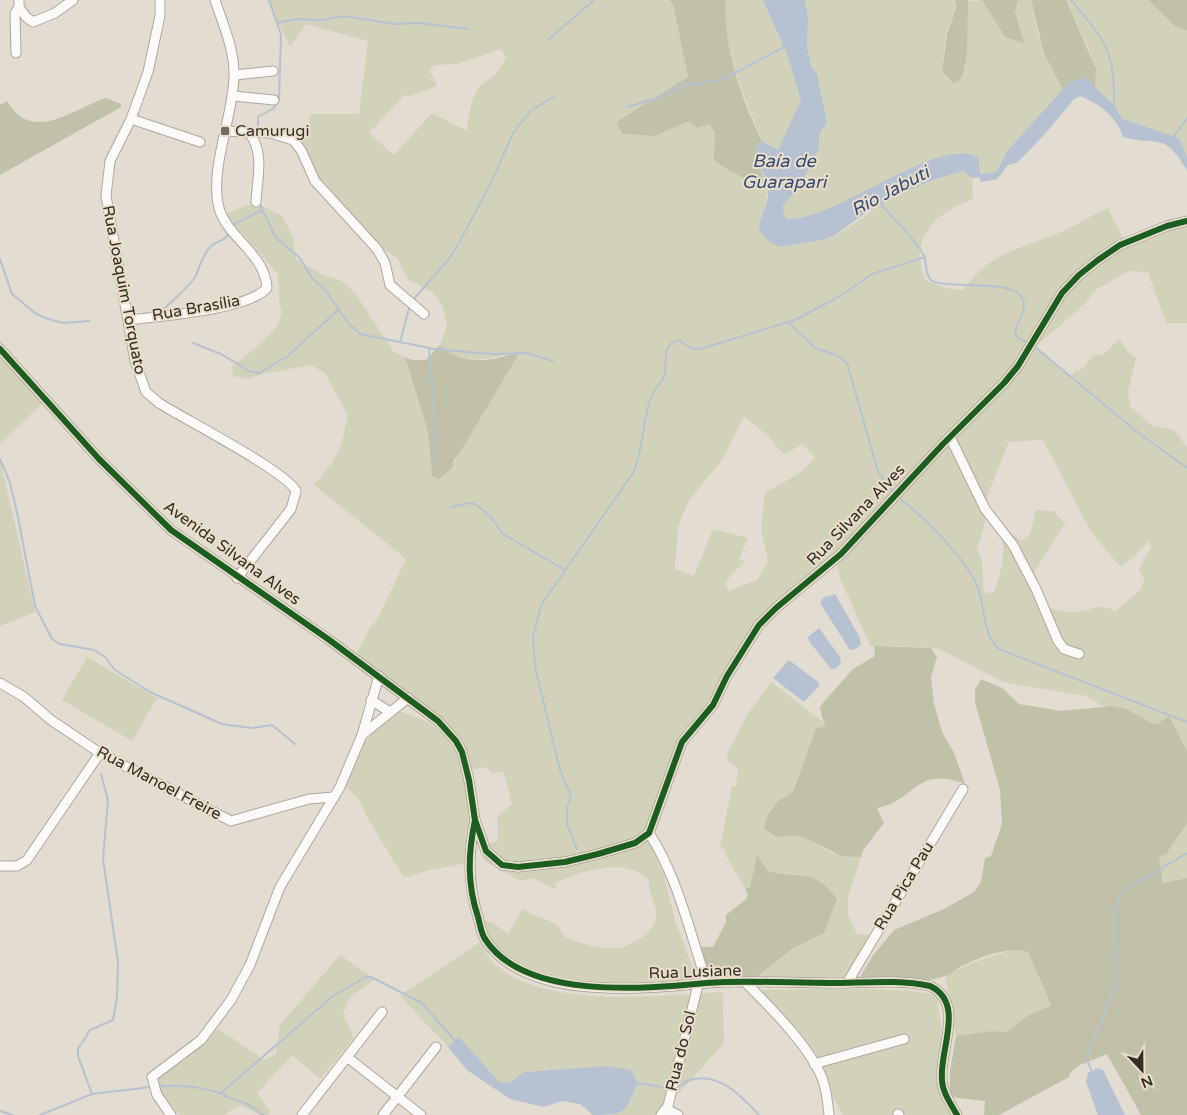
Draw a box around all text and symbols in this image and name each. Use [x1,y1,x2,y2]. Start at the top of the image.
place label: Camurugi [235,121,309,141]
marker: Camurugi [219,125,231,137]
water label: Baía de Guarapari [742,150,829,193]
water label: Rio Jabuti [847,160,935,221]
street label: Rua Joaquim Torquato [98,204,150,376]
street label: Rua Brasília [150,290,242,326]
street label: Rua Silvana Alves [803,460,909,570]
street label: Avenida Silvana Alves [160,497,304,609]
street label: Rua Manoel Freire [93,742,225,824]
street label: Rua Pica Pau [870,838,938,934]
street label: Rua Lusiane [648,960,742,984]
street label: Rua do Sol [661,1009,701,1093]
north arrow [1117,1045,1167,1095]
text: N [1138,1072,1155,1092]

